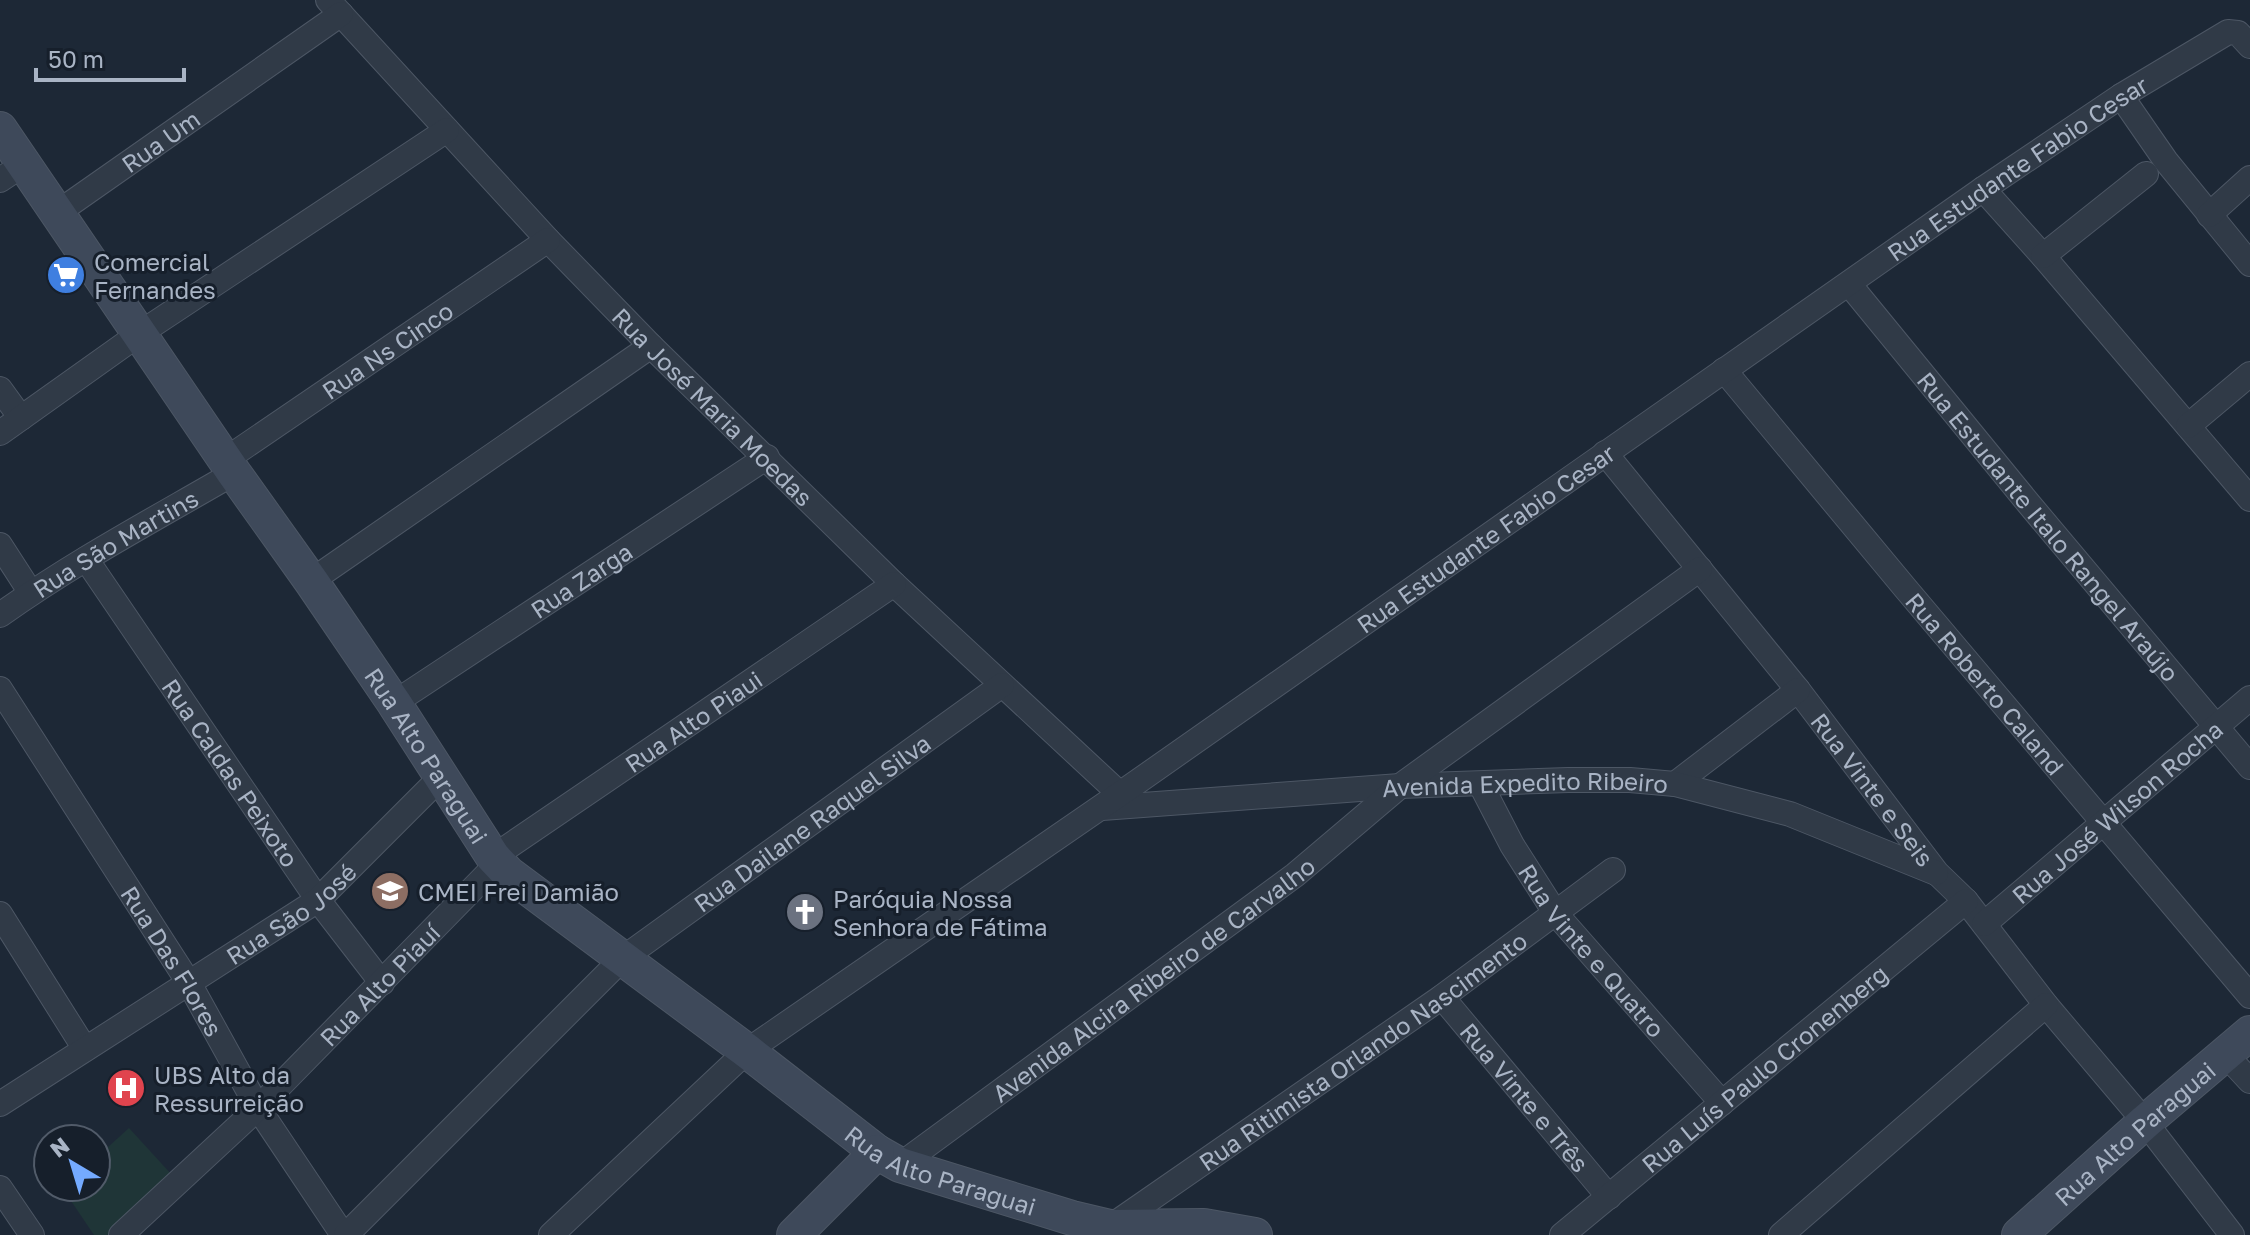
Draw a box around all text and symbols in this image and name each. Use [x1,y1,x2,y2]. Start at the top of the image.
scale bar [36,32,184,82]
text: 50 m [48,44,104,73]
street label: Rua Estudante Fabio Cesar [1881,69,2153,266]
street label: Rua Um [116,103,205,178]
place label: Comercial Fernandes [94,247,216,304]
supermarket icon: Comercial Fernandes [45,254,87,296]
street label: Rua Ns Cinco [316,295,458,404]
street label: Rua José Maria Moedas [607,301,819,511]
street label: Rua Estudante Italo Rangel Araújo [1912,366,2186,687]
street label: Rua Estudante Fabio Cesar [1351,437,1620,638]
street label: Rua São Martins [27,483,203,603]
street label: Rua Zarga [525,536,637,624]
street label: Rua Roberto Caland [1900,586,2071,780]
street label: Rua Alto Paraguai [359,662,495,849]
street label: Rua Alto Piaui [619,664,767,778]
street label: Rua Caldas Peixoto [157,673,305,872]
street label: Rua Vinte e Seis [1806,707,1941,871]
street label: Rua José Wilson Rocha [2005,714,2228,909]
street label: Rua Dailane Raquel Silva [688,727,935,917]
street label: Avenida Expedito Ribeiro [1381,765,1669,802]
street label: Avenida Alcira Ribeiro de Carvalho [986,851,1320,1107]
street label: Rua São José [220,856,362,970]
street label: Rua Vinte e Quatro [1513,858,1671,1042]
school or university icon: CMEI Frei Damião [369,870,411,912]
place label: CMEI Frei Damião [418,877,619,906]
street label: Rua Das Flores [116,880,230,1041]
place label: Paróquia Nossa Senhora de Fátima [833,884,1048,941]
church icon: Paróquia Nossa Senhora de Fátima [784,891,826,933]
street label: Rua Alto Piauí [313,916,446,1051]
street label: Rua Ritimista Orlando Nascimento [1193,925,1532,1176]
street label: Rua Luís Paulo Cronenberg [1635,958,1893,1178]
street label: Rua Vinte e Três [1455,1017,1596,1177]
street label: Rua Alto Paraguai [2048,1055,2220,1211]
place label: UBS Alto da Ressurreição [154,1060,304,1117]
hospital icon: UBS Alto da Ressurreição [105,1067,147,1109]
street label: Rua Alto Paraguai [840,1119,1040,1221]
north arrow [32,1123,112,1203]
text: N [44,1131,74,1163]

